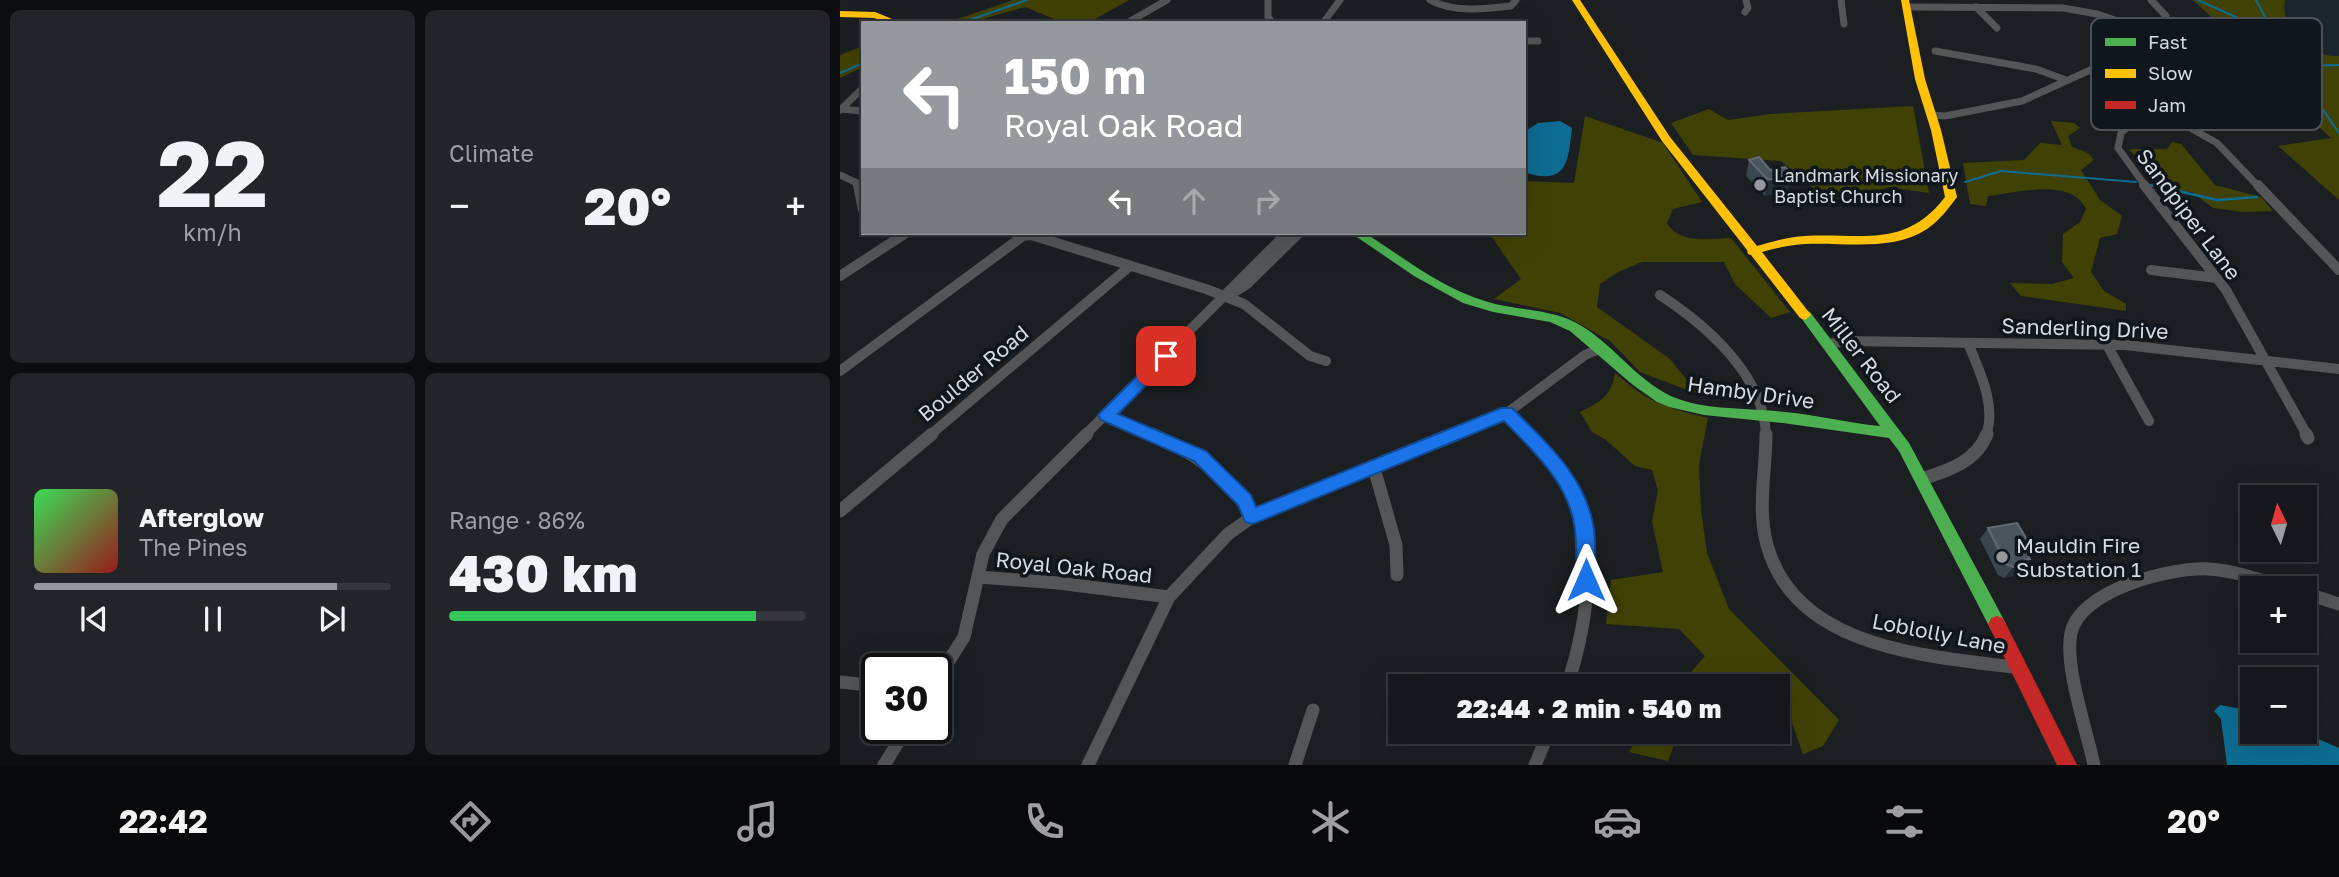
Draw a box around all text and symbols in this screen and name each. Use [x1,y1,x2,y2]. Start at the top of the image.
legend [2091,18,2322,130]
text: Fast [2148,30,2187,53]
text: 150 m [1004,46,1146,105]
icon: left [889,49,980,140]
text: Slow [2148,61,2193,84]
text: Jam [2148,93,2186,116]
text: Royal Oak Road [1004,106,1244,144]
text: 22 [157,118,268,227]
text: Climate [449,139,534,167]
street label: Sandpiper Lane [2131,143,2247,285]
place label: Landmark Missionary Baptist Church [1774,164,1958,207]
text: 20° [584,174,671,236]
marker: Landmark Missionary Baptist Church [1752,177,1768,193]
icon: left [1102,182,1140,220]
icon: ahead [1175,182,1213,220]
icon: right [1248,182,1286,220]
text: − [449,183,470,228]
text: + [785,183,806,228]
text: km/h [183,218,242,246]
street label: Miller Road [1817,302,1907,408]
street label: Sanderling Drive [2001,312,2169,344]
street label: Boulder Road [913,319,1033,427]
pin [1136,326,1196,386]
icon: arrive [1147,337,1185,375]
street label: Hamby Drive [1686,370,1816,414]
north arrow [2240,485,2317,562]
map controls [2240,485,2317,744]
text: Afterglow [139,502,264,533]
text: Range · 86% [449,506,585,534]
place label: Mauldin Fire Substation 1 [2016,532,2141,582]
text: The Pines [139,533,247,561]
text: 430 km [449,541,637,603]
position arrow [1549,543,1623,617]
street label: Royal Oak Road [994,546,1154,588]
marker: Mauldin Fire Substation 1 [1994,549,2010,565]
button: + [2240,576,2317,653]
icon: previous [75,600,113,638]
icon: pause [194,600,232,638]
icon: next [313,600,351,638]
street label: Loblolly Lane [1870,607,2008,659]
speed limit sign: 30 [861,653,952,744]
button: − [2240,667,2317,744]
text: 22:44 · 2 min · 540 m [1457,693,1721,724]
icon: directions [446,797,495,846]
icon: music [733,797,782,846]
icon: phone [1020,797,1069,846]
icon: climate [1306,797,1355,846]
icon: car [1593,797,1642,846]
icon: filters [1880,797,1929,846]
text: 22:42 [119,802,208,840]
text: 20° [2167,802,2220,840]

